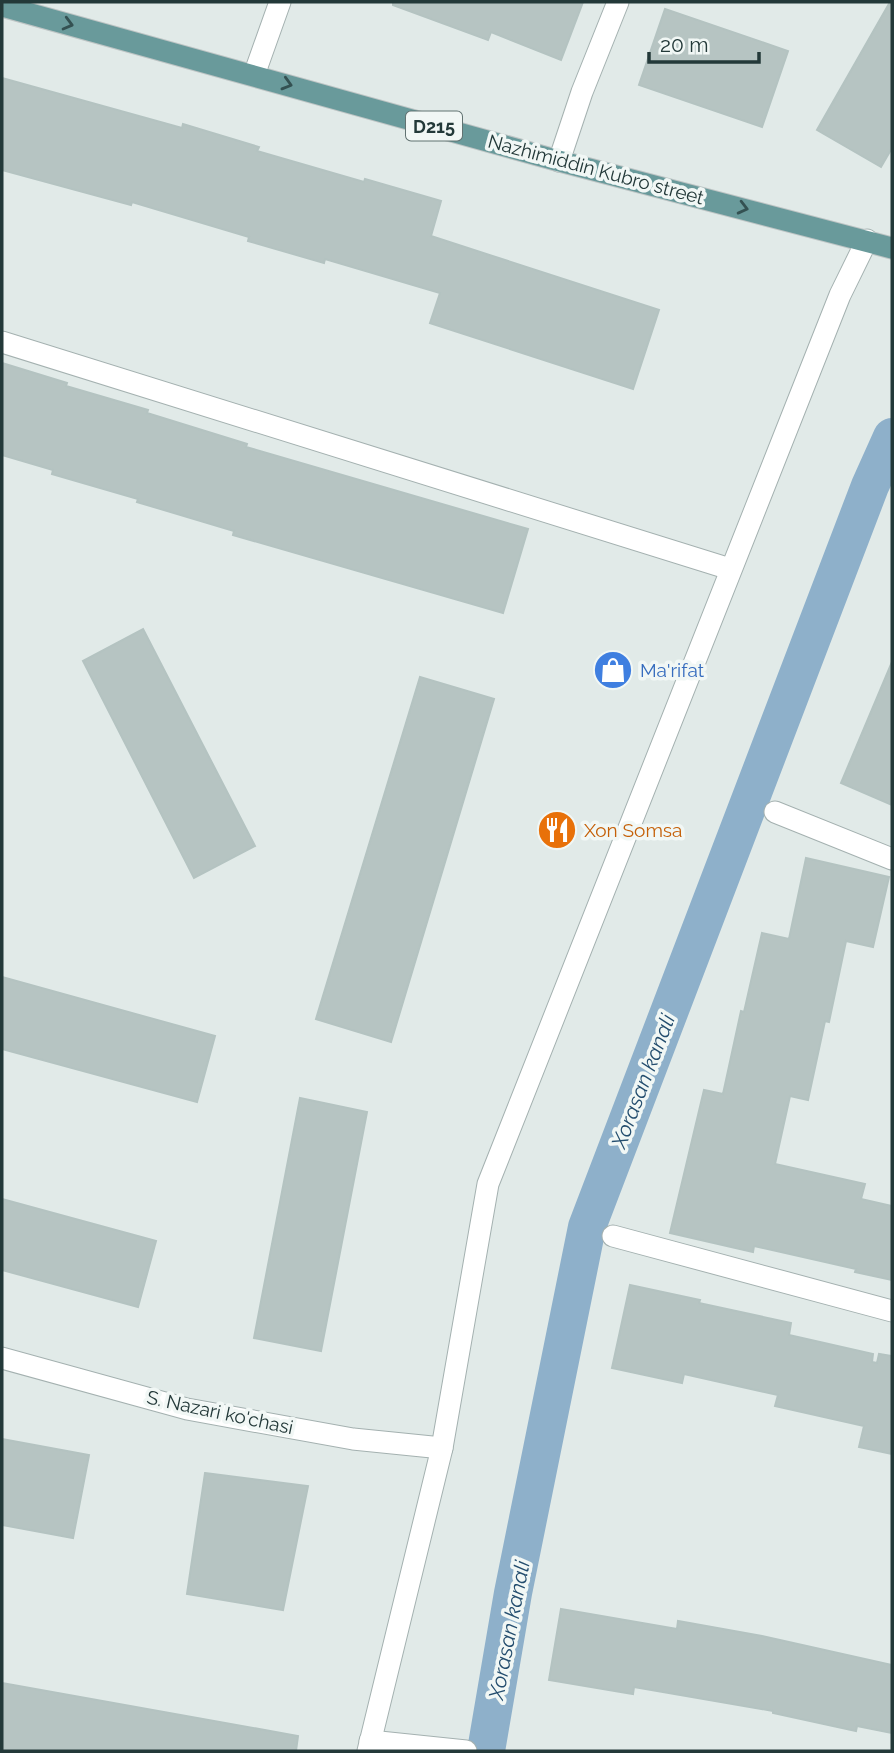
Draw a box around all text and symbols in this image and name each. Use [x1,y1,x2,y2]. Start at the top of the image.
one-way arrow [61,16,73,30]
scale bar [649,21,759,65]
text: 20 m [660,32,708,57]
one-way arrow [281,76,293,91]
road number: D215 [406,112,462,140]
street label: Nazhimiddin Kubro street [486,130,707,209]
one-way arrow [737,200,749,214]
shop icon: Ma'rifat [592,649,634,691]
place label: Ma'rifat [640,659,705,681]
restaurant icon: Xon Somsa [536,809,578,851]
place label: Xon Somsa [584,819,682,841]
water label: Xorasan kanali [605,1010,680,1153]
street label: S. Nazari ko'chasi [145,1386,295,1438]
water label: Xorasan kanali [483,1558,535,1703]

